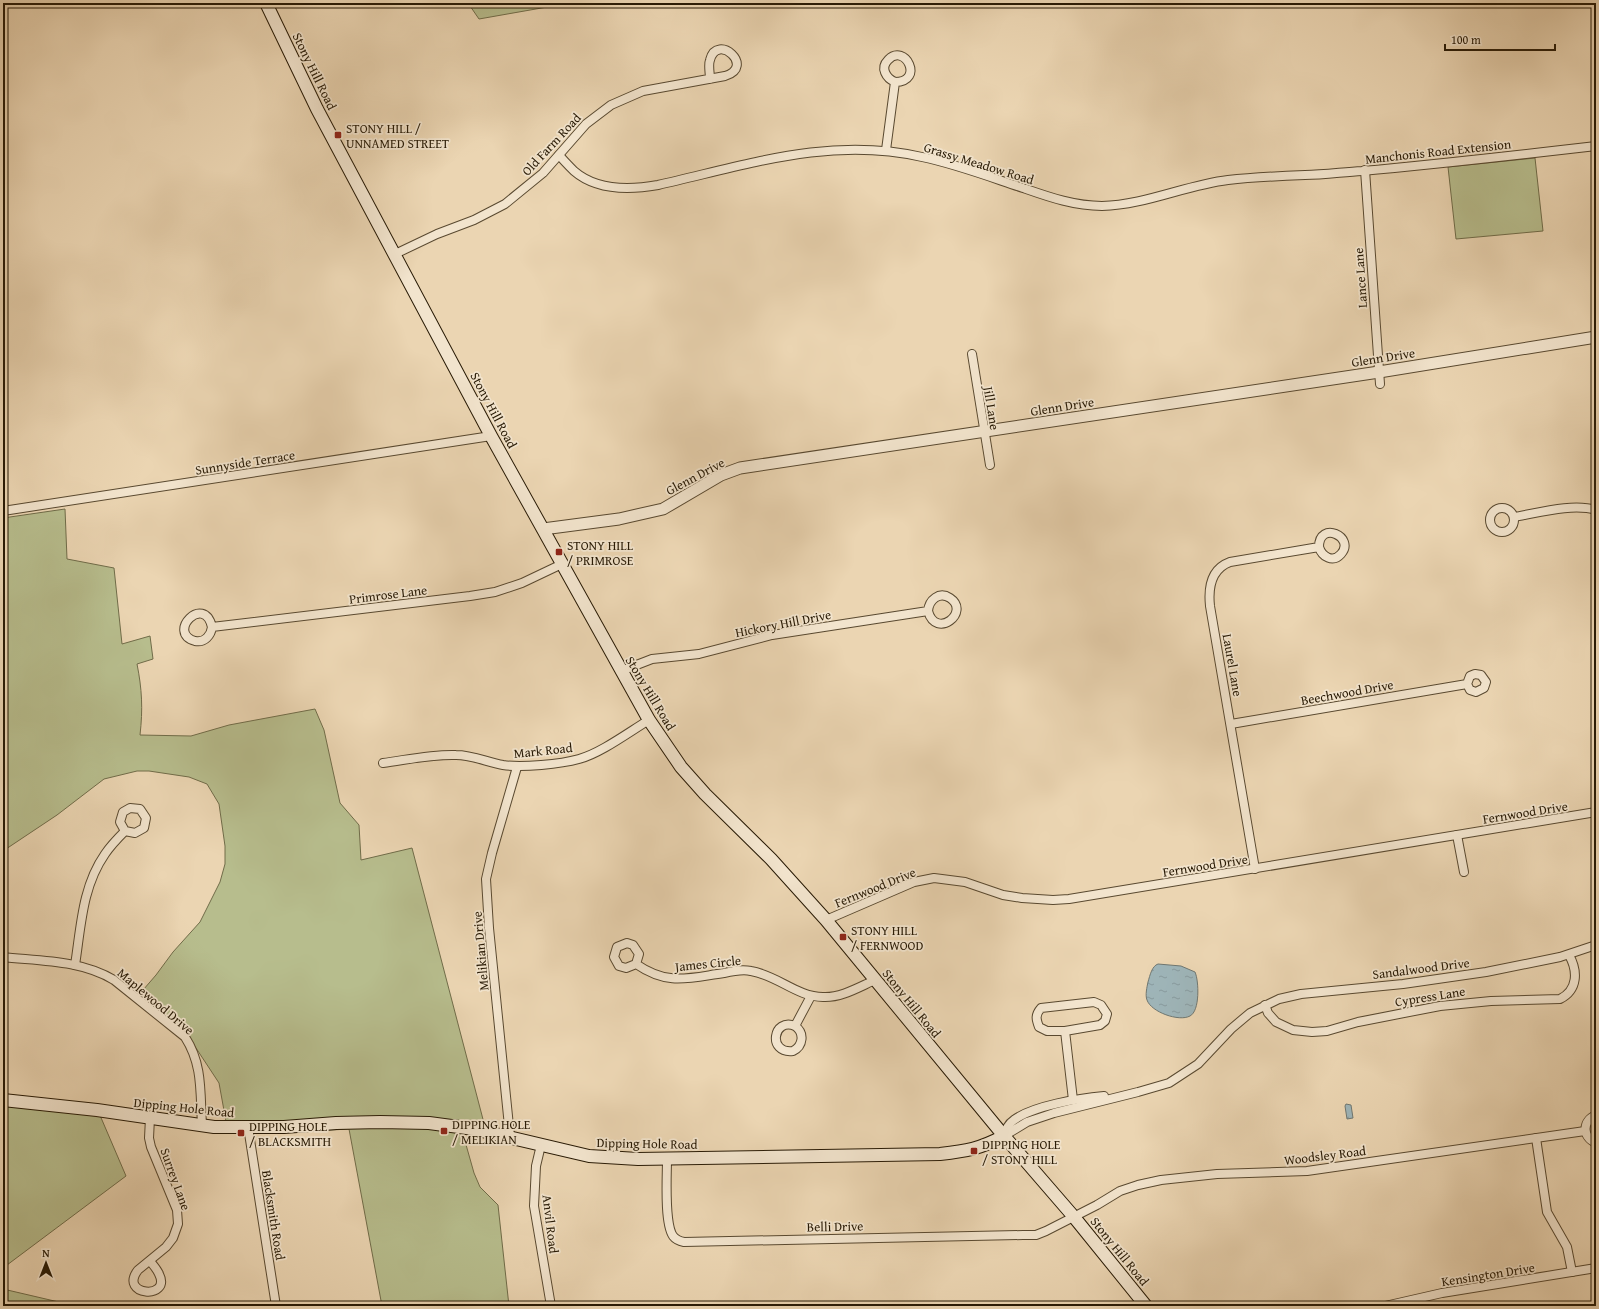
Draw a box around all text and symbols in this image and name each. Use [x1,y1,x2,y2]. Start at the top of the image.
scale bar [1445,26,1555,52]
street label: Stony Hill Road [288,29,341,113]
text: 100 m [1451,31,1481,48]
street label: Old Farm Road [517,109,585,180]
place label: STONY HILL / UNNAMED STREET [346,119,450,153]
marker: STONY HILL / UNNAMED STREET [333,130,343,140]
street label: Manchonis Road Extension [1364,134,1513,169]
street label: Grassy Meadow Road [921,138,1036,189]
street label: Lance Lane [1349,247,1372,309]
street label: Glenn Drive [1350,343,1416,372]
street label: Stony Hill Road [465,369,522,452]
street label: Jill Lane [978,383,1004,431]
street label: Glenn Drive [1029,392,1095,421]
street label: Sunnyside Terrace [194,445,296,480]
street label: Glenn Drive [662,453,728,500]
place label: STONY HILL / PRIMROSE [567,536,634,570]
marker: STONY HILL / PRIMROSE [554,547,564,557]
street label: Primrose Lane [348,580,428,609]
street label: Hickory Hill Drive [734,605,833,642]
street label: Laurel Lane [1218,632,1247,698]
street label: Stony Hill Road [621,652,680,734]
street label: Beechwood Drive [1299,675,1395,710]
street label: Mark Road [513,738,573,763]
street label: Fernwood Drive [1481,796,1569,829]
street label: Fernwood Drive [1161,849,1249,882]
street label: Fernwood Drive [832,863,919,912]
street label: Melikian Drive [468,910,493,992]
place label: STONY HILL / FERNWOOD [851,921,923,955]
marker: STONY HILL / FERNWOOD [838,932,848,942]
street label: James Circle [672,951,742,977]
street label: Sandalwood Drive [1371,953,1471,984]
street label: Maplewood Drive [113,964,198,1039]
street label: Stony Hill Road [878,965,945,1042]
street label: Cypress Lane [1394,982,1467,1011]
street label: Dipping Hole Road [133,1093,235,1122]
place label: DIPPING HOLE / MELIKIAN [452,1115,531,1149]
place label: DIPPING HOLE / BLACKSMITH [249,1117,331,1151]
marker: DIPPING HOLE / MELIKIAN [439,1126,449,1136]
marker: DIPPING HOLE / BLACKSMITH [236,1128,246,1138]
street label: Dipping Hole Road [596,1133,698,1154]
place label: DIPPING HOLE / STONY HILL [982,1135,1061,1169]
street label: Woodsley Road [1283,1141,1367,1170]
street label: Surrey Lane [155,1145,196,1213]
marker: DIPPING HOLE / STONY HILL [969,1146,979,1156]
street label: Blacksmith Road [257,1169,290,1261]
street label: Anvil Road [537,1194,564,1255]
street label: Stony Hill Road [1086,1213,1153,1290]
street label: Belli Drive [807,1217,863,1236]
north arrow [26,1243,66,1283]
text: N [42,1245,50,1261]
street label: Kensington Drive [1440,1258,1536,1291]

